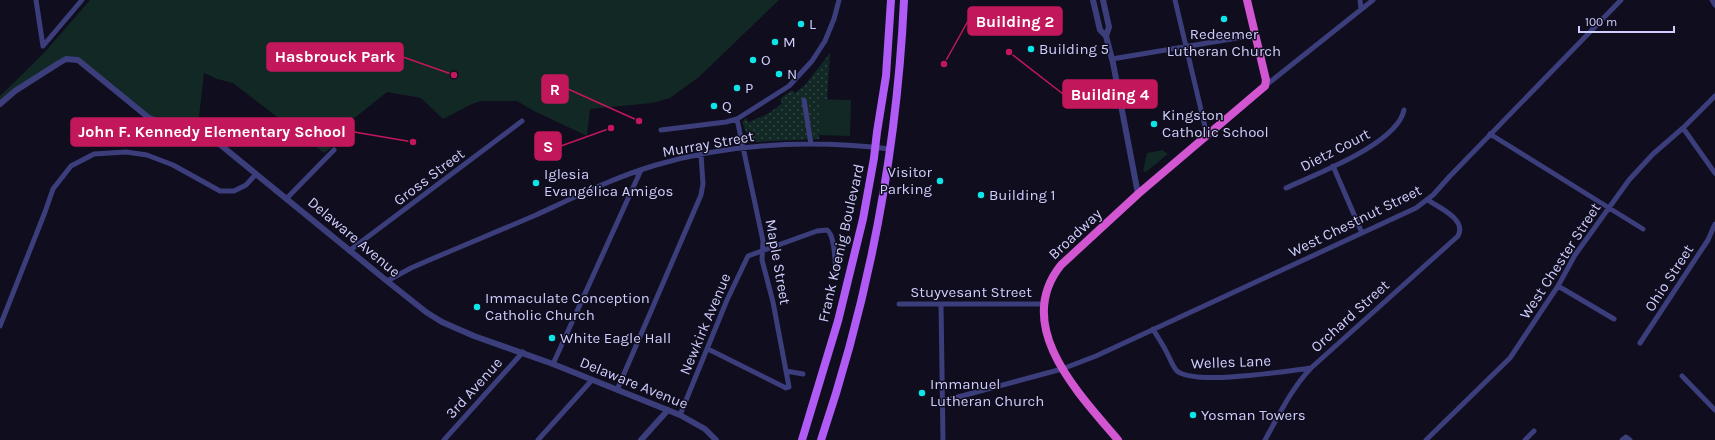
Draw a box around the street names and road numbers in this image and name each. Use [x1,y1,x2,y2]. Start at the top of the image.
street label: Dietz Court [1297,125,1373,175]
street label: Murray Street [661,127,756,161]
street label: Gross Street [390,144,468,209]
street label: Frank Koenig Boulevard [814,162,868,324]
street label: West Chestnut Street [1286,181,1425,261]
street label: Delaware Avenue [304,193,404,281]
street label: West Chester Street [1516,199,1605,323]
street label: Broadway [1045,205,1105,263]
street label: Maple Street [762,218,794,306]
street label: Ohio Street [1641,241,1697,315]
street label: Newkirk Avenue [676,271,734,377]
street label: Orchard Street [1307,276,1393,356]
street label: Stuyvesant Street [910,283,1032,301]
street label: Welles Lane [1191,352,1271,372]
street label: Delaware Avenue [577,353,691,413]
street label: 3rd Avenue [442,354,506,422]

